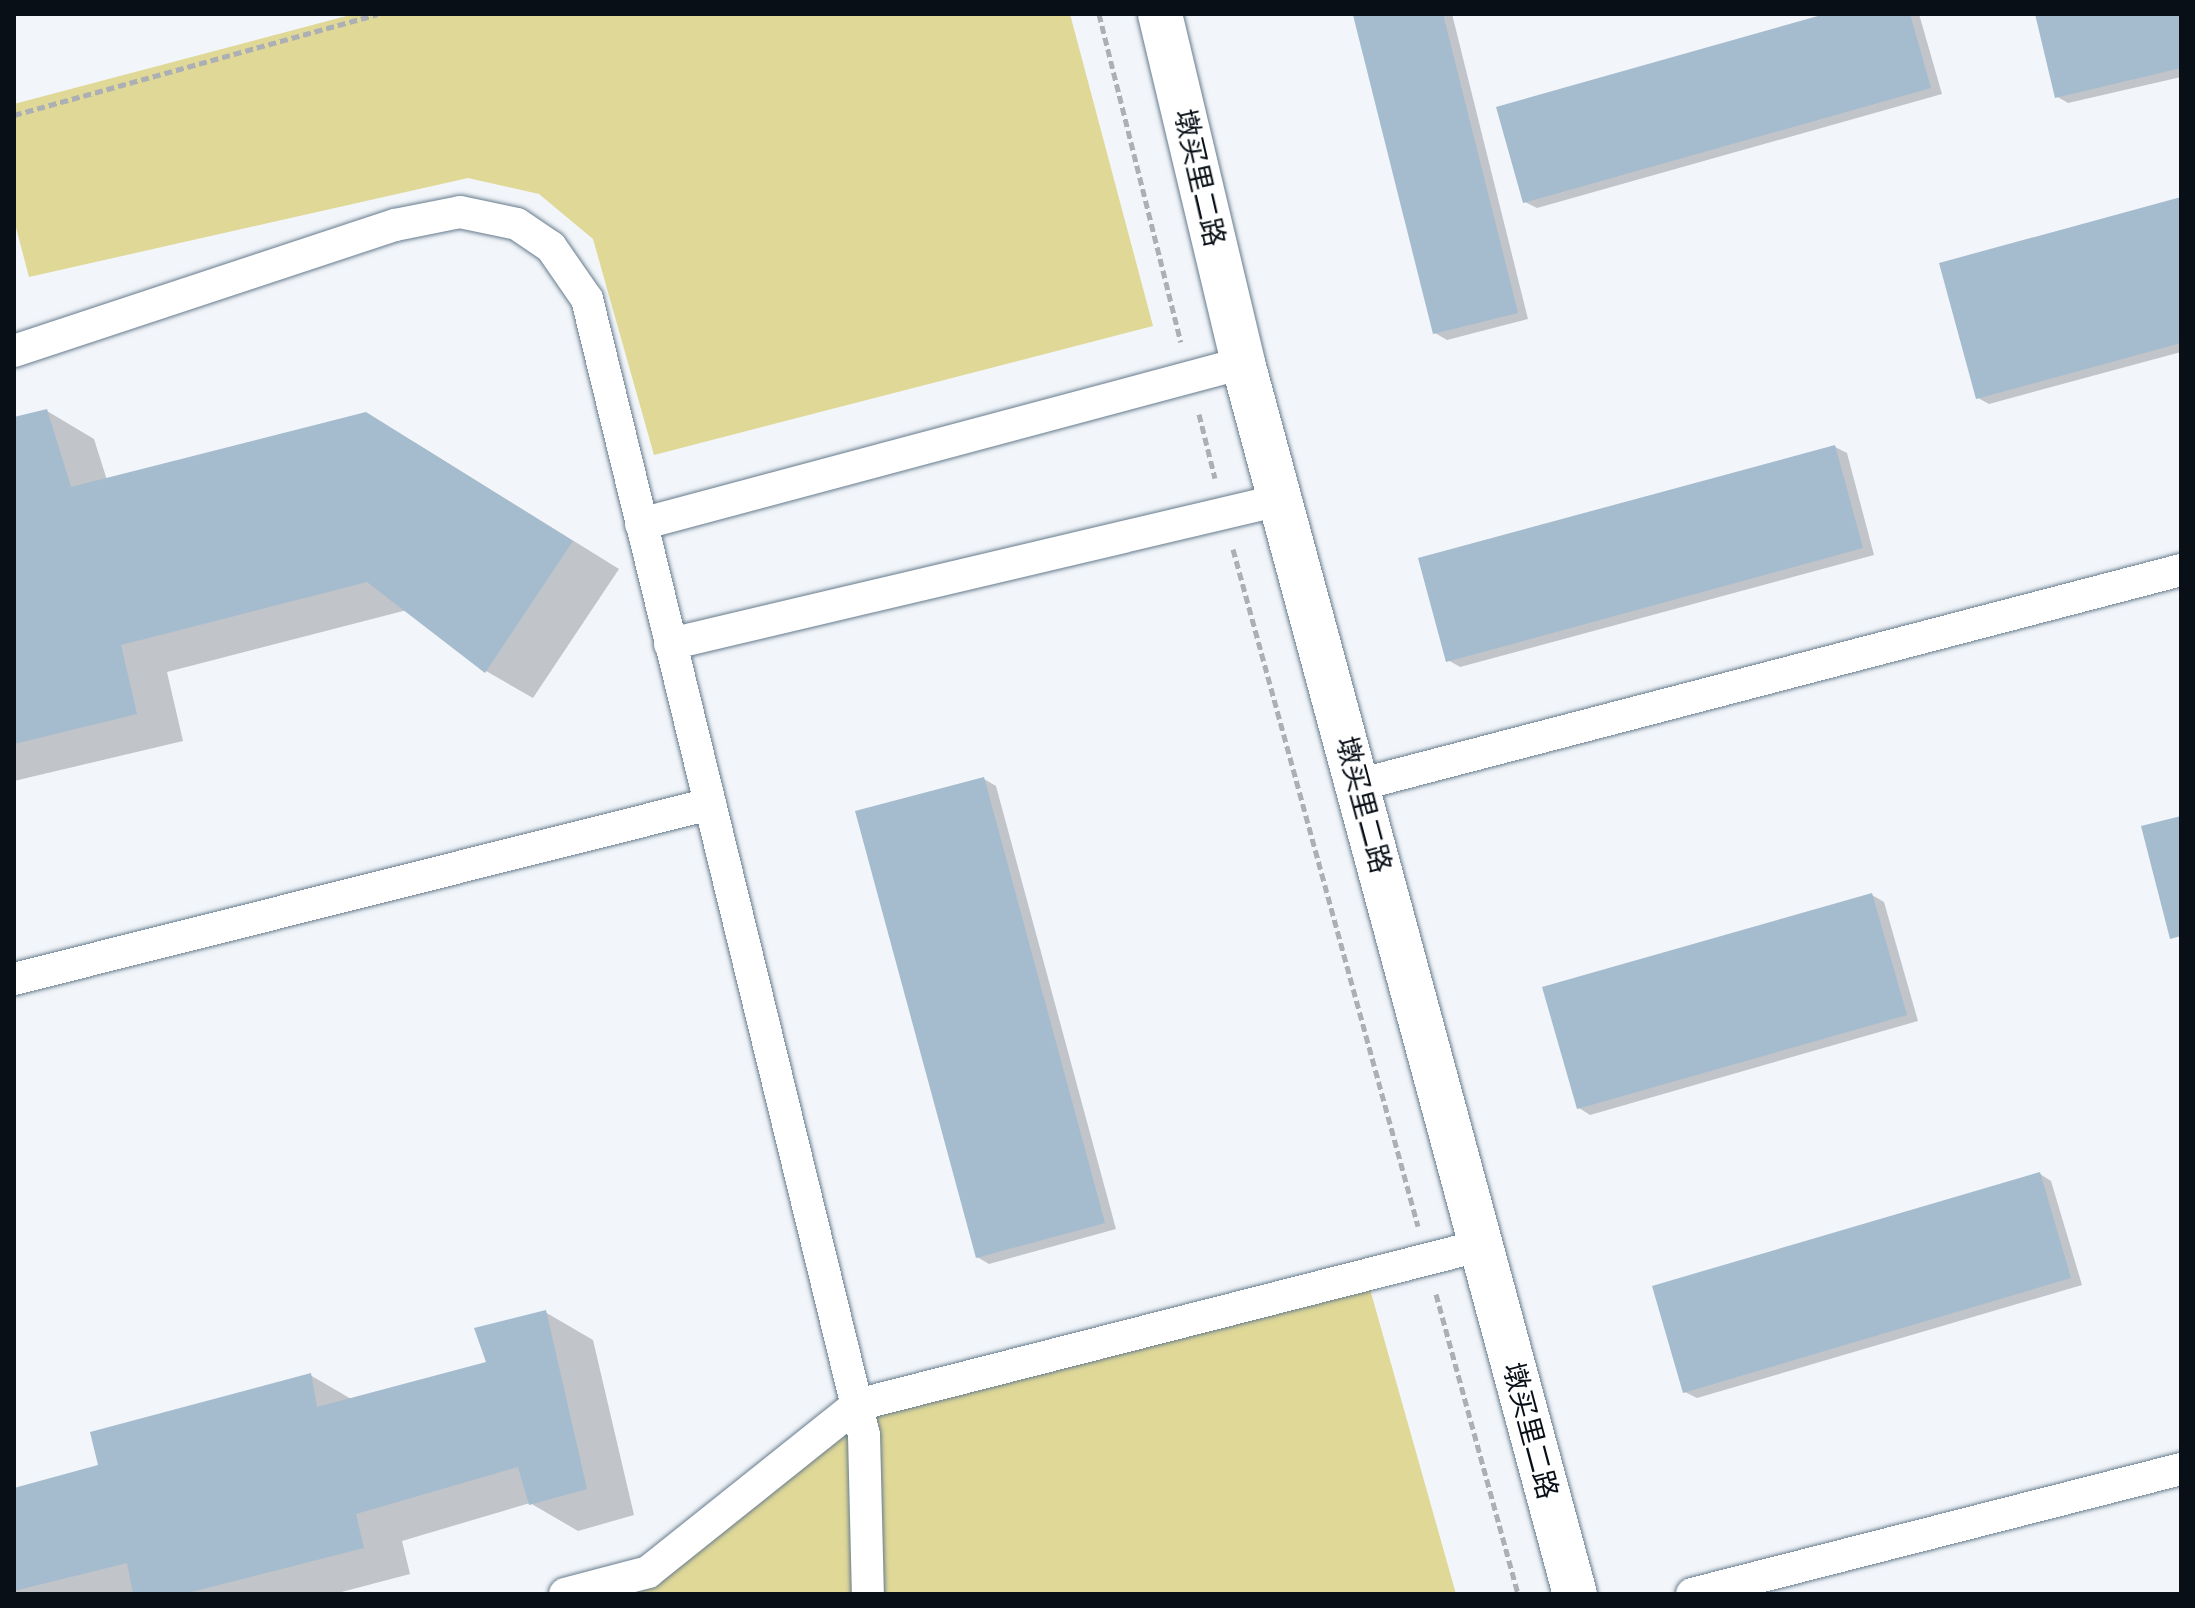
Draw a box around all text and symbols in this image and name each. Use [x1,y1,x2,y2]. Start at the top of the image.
street label: 墩买里二路 [1167,106,1231,250]
street label: 墩买里二路 [1329,733,1397,877]
street label: 墩买里二路 [1496,1359,1564,1503]

